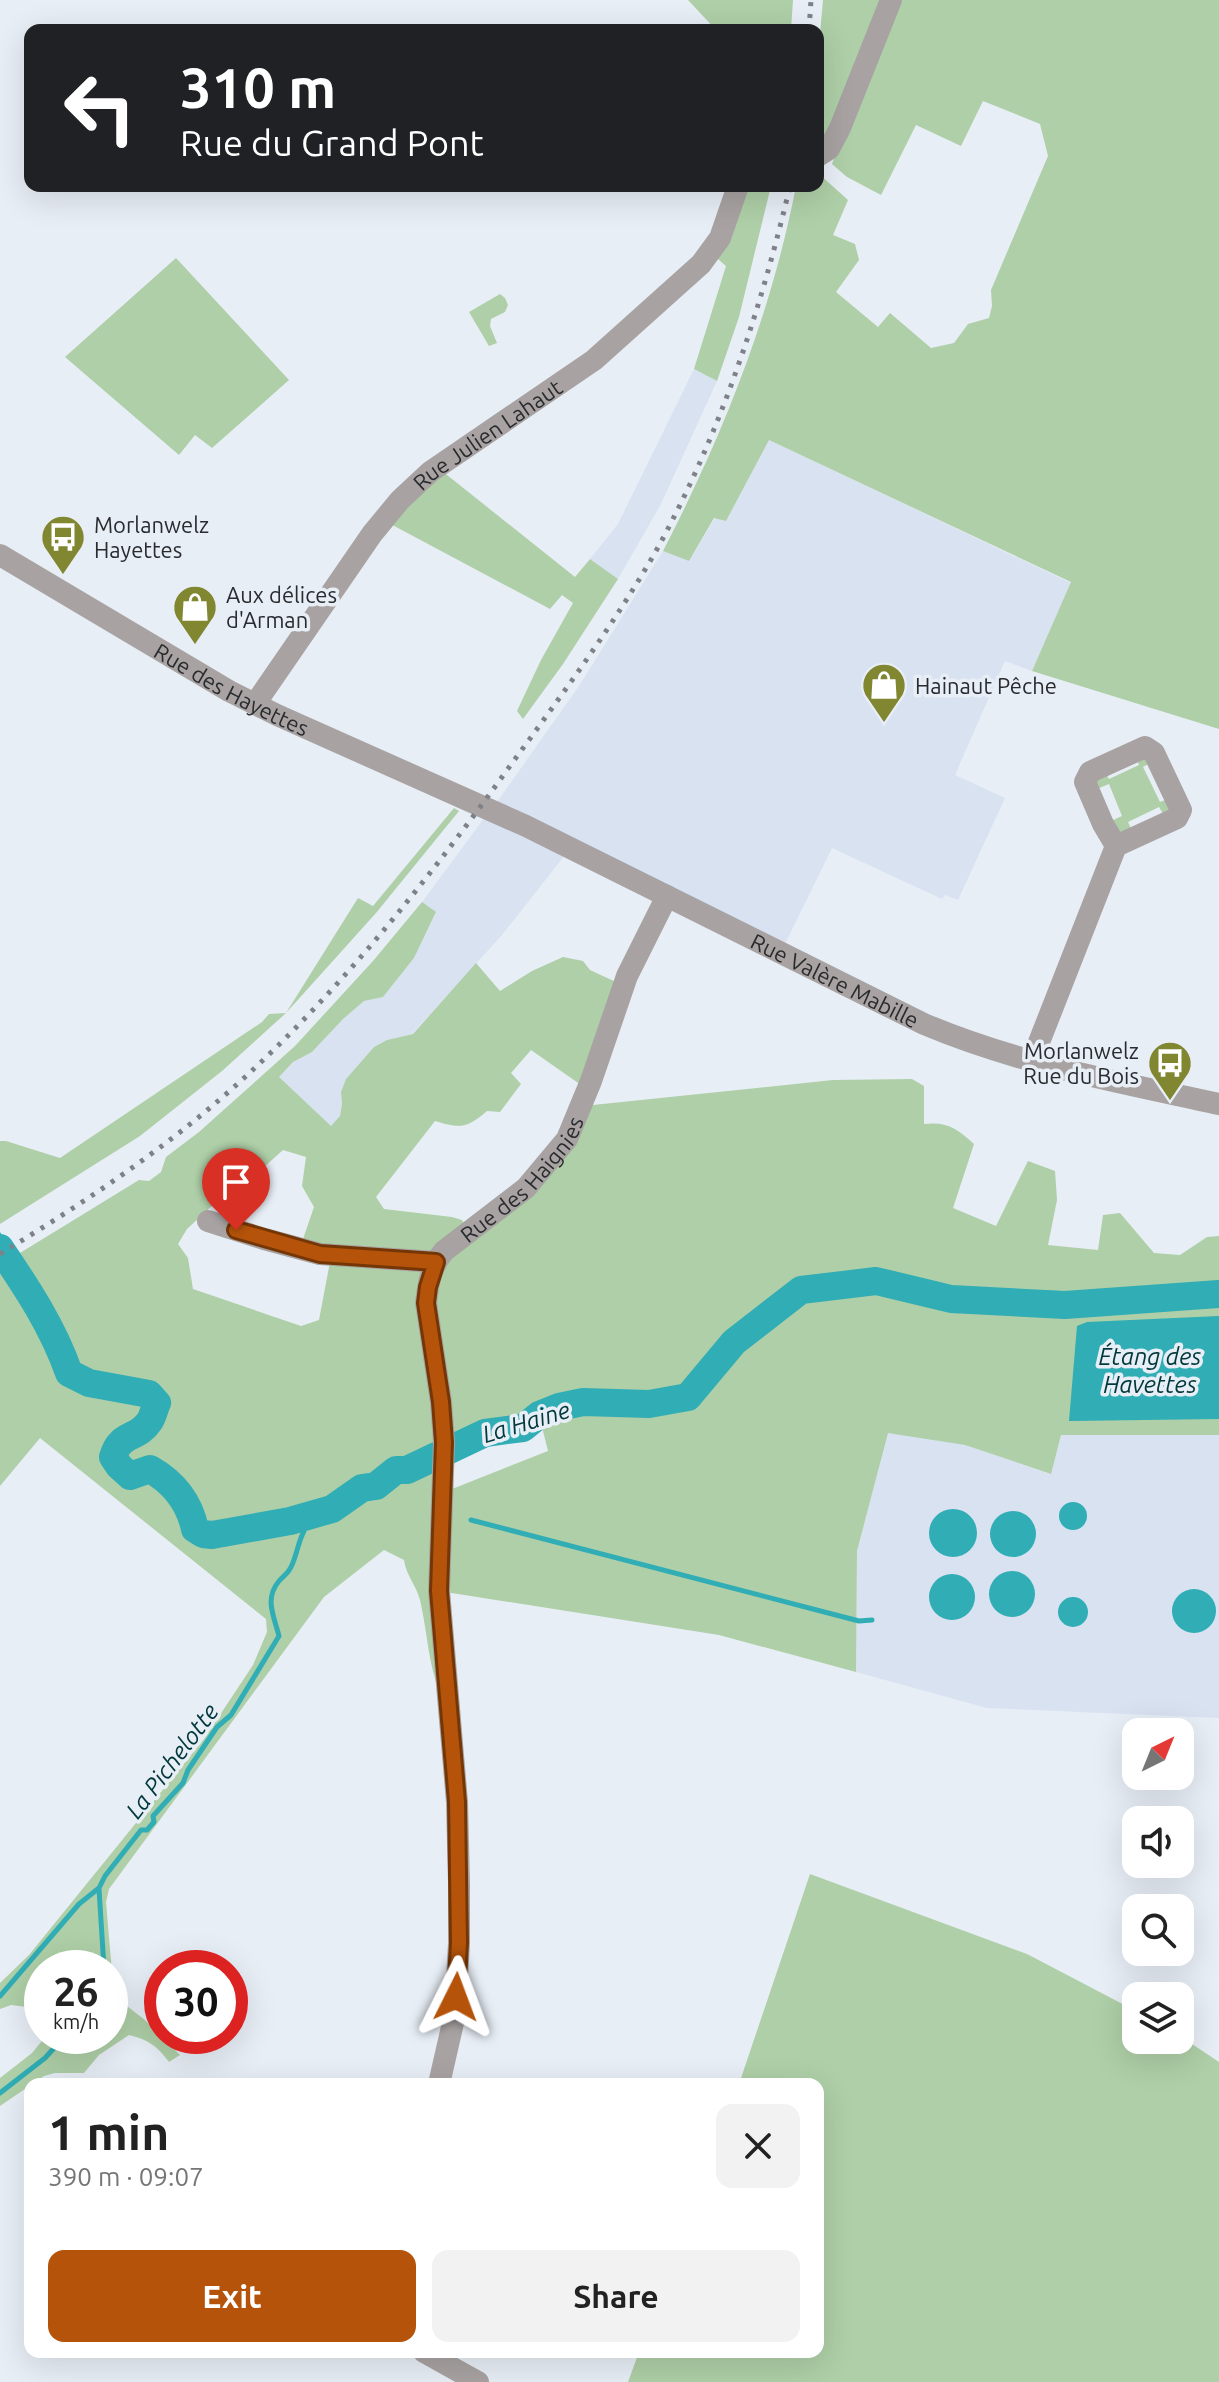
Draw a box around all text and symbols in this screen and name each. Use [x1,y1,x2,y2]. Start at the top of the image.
icon: left [48,56,152,160]
text: 310 m [180,56,336,119]
text: Rue du Grand Pont [180,122,484,163]
street label: Rue Julien Lahaut [407,373,566,494]
place label: Morlanwelz Hayettes [94,512,209,562]
bus stop icon: Morlanwelz Hayettes [39,513,87,576]
place label: Aux délices d'Arman [226,582,337,632]
shop icon: Aux délices d'Arman [171,583,219,646]
street label: Rue des Hayettes [150,637,313,740]
shop icon: Hainaut Pêche [860,661,908,724]
place label: Hainaut Pêche [915,673,1057,698]
street label: Rue Valère Mabille [747,928,923,1032]
place label: Morlanwelz Rue du Bois [1023,1038,1139,1088]
bus stop icon: Morlanwelz Rue du Bois [1146,1039,1194,1102]
street label: Rue des Haignies [455,1113,588,1247]
pin [202,1148,270,1230]
icon: arrive [214,1160,258,1204]
water label: Étang des Havettes [1099,1342,1201,1398]
water label: La Haine [479,1396,573,1448]
water label: La Pichelotte [120,1698,224,1824]
north arrow [1122,1718,1194,1790]
map controls [1122,1718,1194,2054]
button: sound [1122,1806,1194,1878]
button: search [1122,1894,1194,1966]
speed limit sign: 30 [144,1950,248,2054]
position arrow [414,1955,498,2039]
text: 26 [53,1969,99,2014]
button: layers [1122,1982,1194,2054]
text: km/h [53,2010,99,2033]
button: close [716,2104,800,2188]
text: 1 min [48,2105,169,2159]
text: 390 m · 09:07 [48,2162,204,2191]
button: Exit [48,2250,416,2342]
button: Share [432,2250,800,2342]

